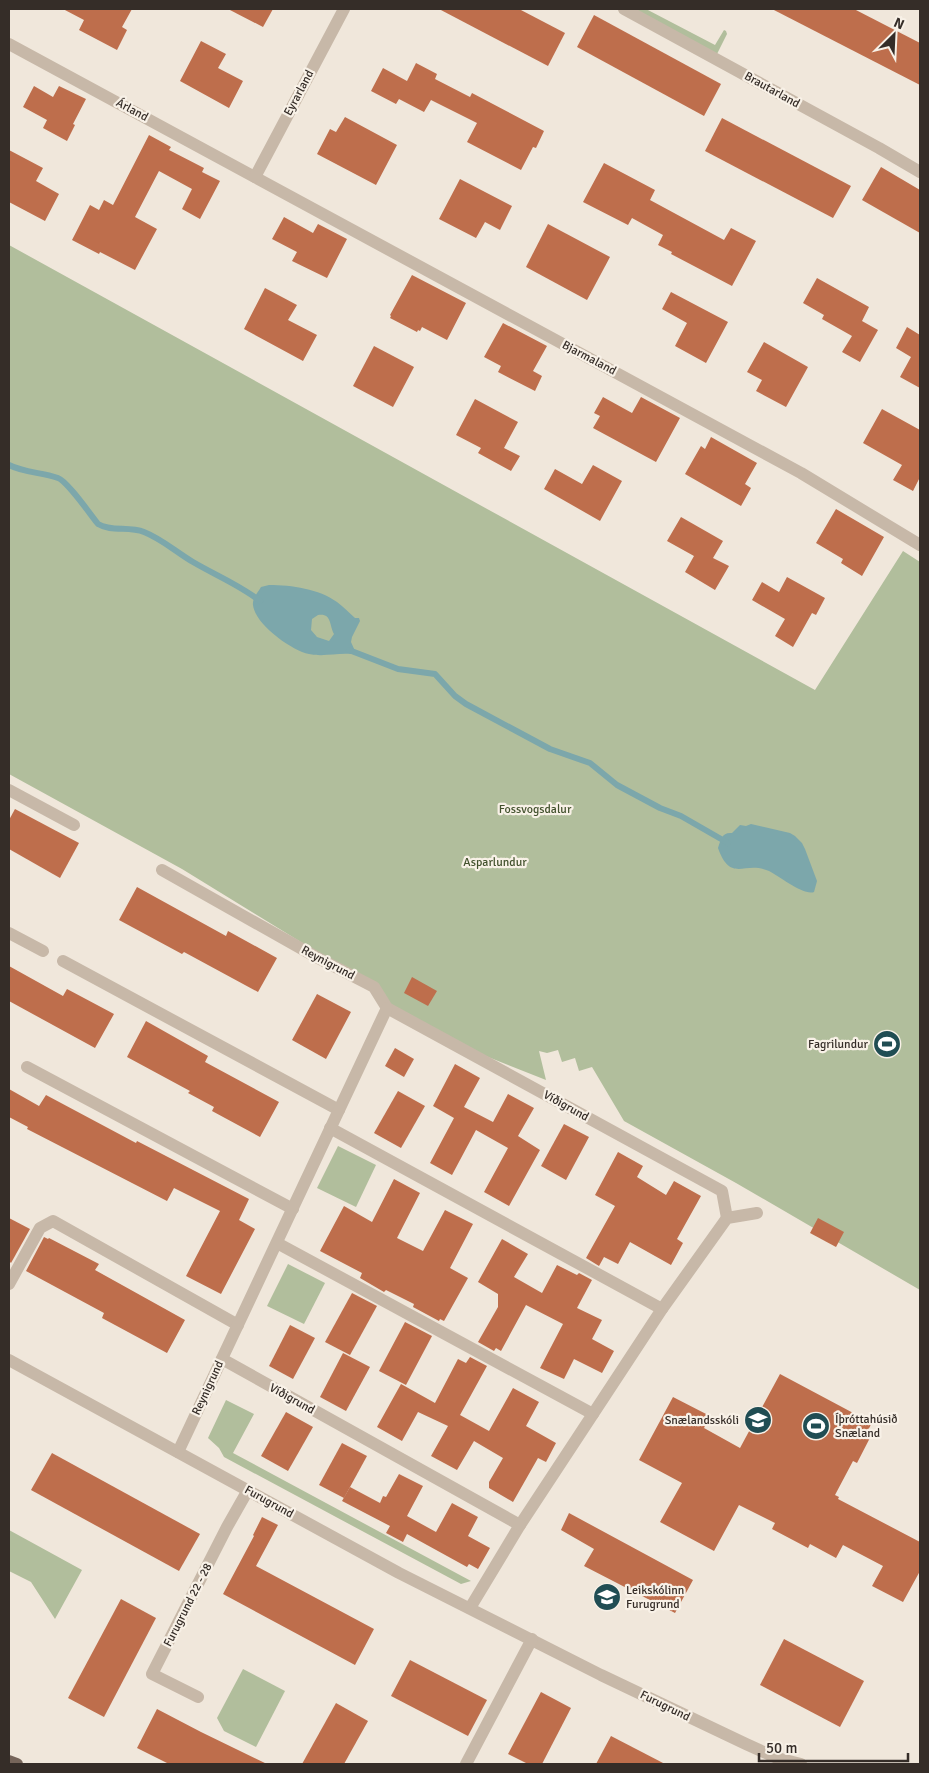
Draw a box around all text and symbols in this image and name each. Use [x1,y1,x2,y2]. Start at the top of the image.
north arrow [869,10,919,60]
text: N [891,14,907,33]
street label: Eyrarland [281,68,317,118]
street label: Brautarland [742,69,802,111]
street label: Árland [113,95,151,125]
street label: Bjarmaland [559,337,619,379]
park label: Fossvogsdalur [499,802,572,817]
park label: Asparlundur [463,855,527,870]
street label: Reynigrund [299,943,357,983]
sports icon: Fagrilundur [872,1029,902,1059]
place label: Fagrilundur [808,1037,869,1052]
street label: Víðigrund [541,1087,591,1125]
street label: Reynigrund [189,1358,227,1418]
street label: Víðigrund [267,1380,317,1418]
school or university icon: Snælandsskóli [743,1405,773,1435]
sports icon: Íþróttahúsið Snæland [801,1411,831,1441]
place label: Íþróttahúsið Snæland [835,1412,898,1441]
place label: Snælandsskóli [665,1413,739,1428]
street label: Furugrund [242,1482,296,1522]
street label: Furugrund 22 - 28 [160,1561,216,1649]
school or university icon: Leikskólinn Furugrund [592,1582,622,1612]
place label: Leikskólinn Furugrund [626,1583,684,1612]
street label: Furugrund [638,1687,692,1725]
scale bar [759,1730,908,1762]
text: 50 m [766,1739,797,1757]

